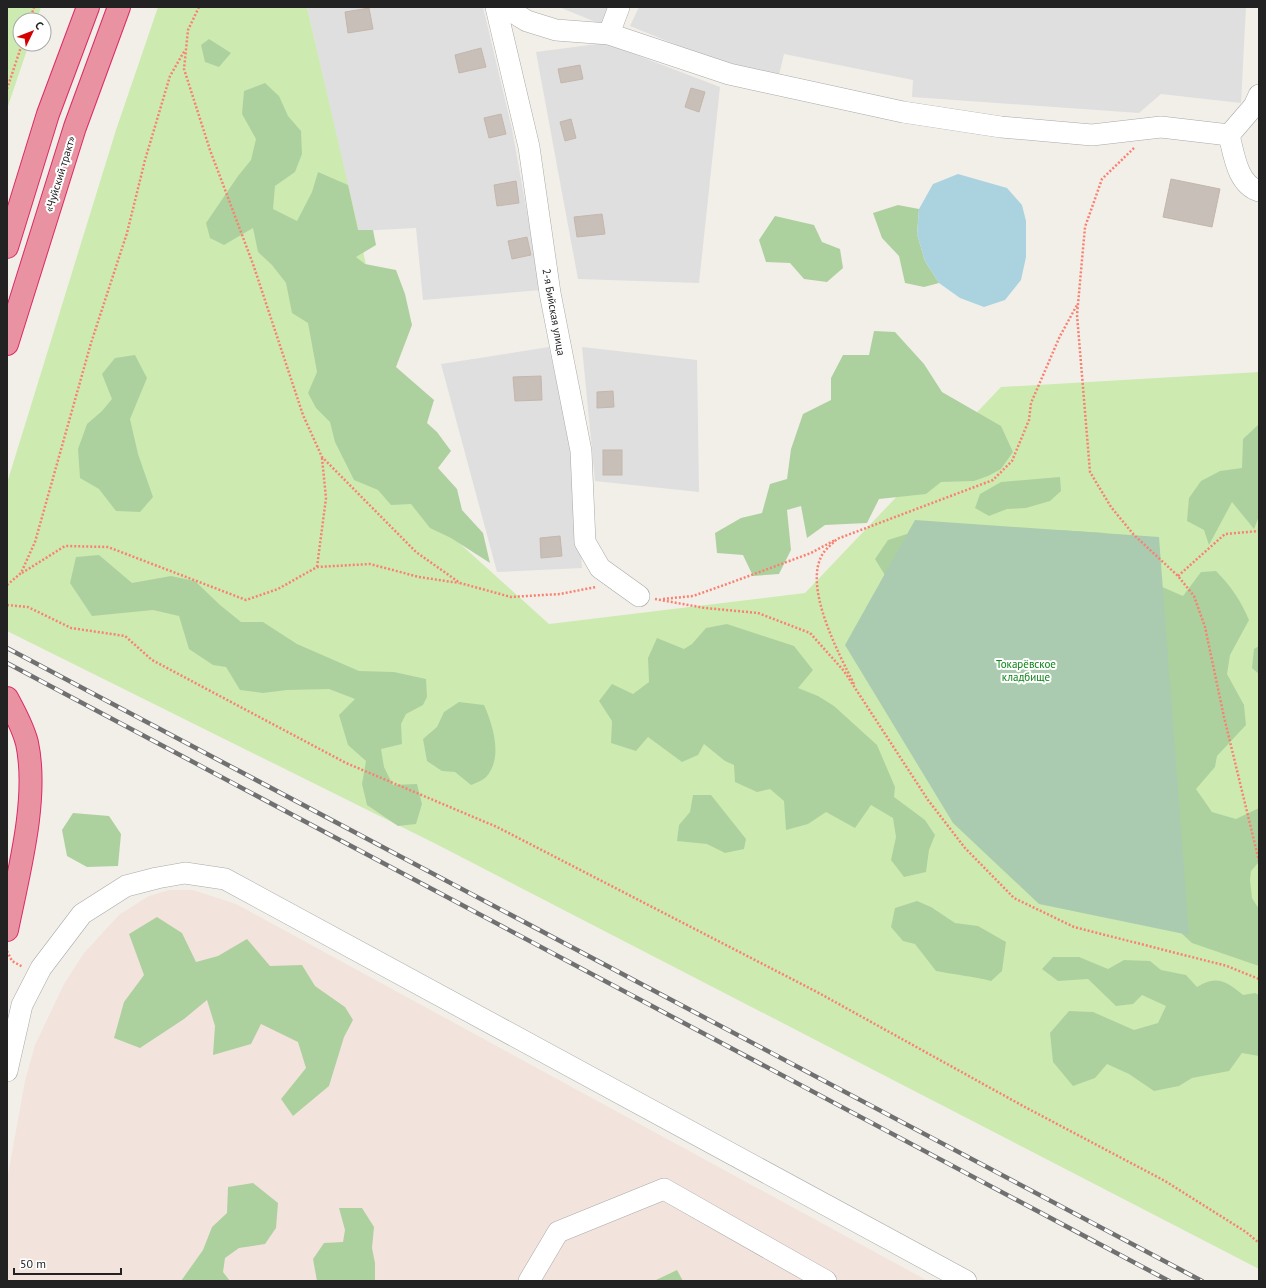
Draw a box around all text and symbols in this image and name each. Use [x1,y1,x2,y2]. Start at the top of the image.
north arrow [12,12,52,52]
text: С [32,18,47,32]
street label: «Чуйский тракт» [42,134,78,214]
street label: 2-я Бийская улица [539,267,569,357]
park label: Токарёвское кладбище [996,657,1056,684]
scale bar [14,1250,121,1276]
text: 50 m [20,1256,46,1271]

